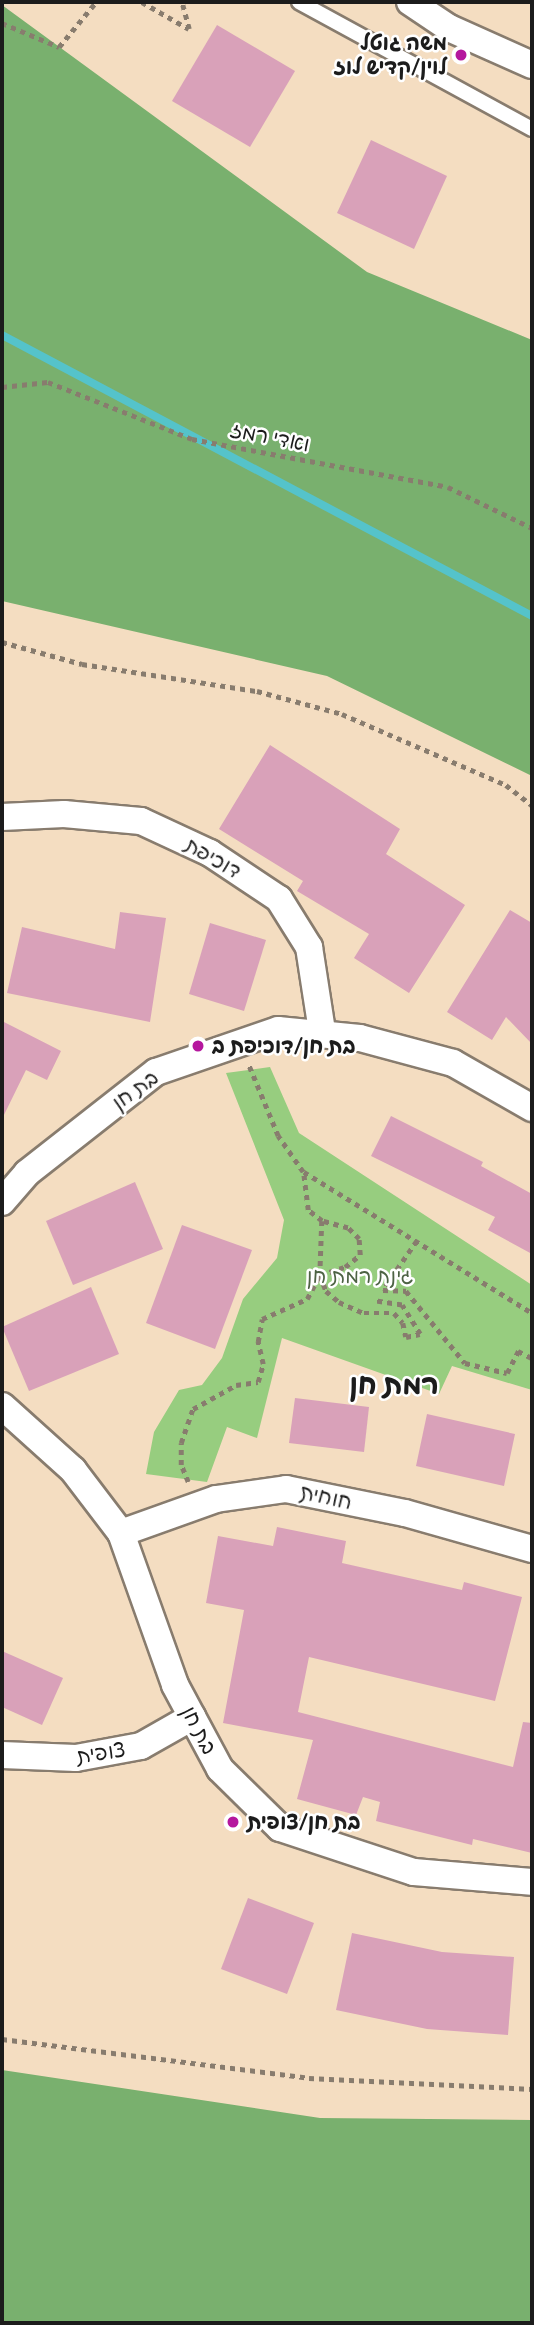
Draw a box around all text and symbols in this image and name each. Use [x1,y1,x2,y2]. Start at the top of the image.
place label: משה גוטל לוין/קדיש לוז [334,30,447,80]
marker: משה גוטל לוין/קדיש לוז [453,47,469,63]
street label: ואדי רמז [228,417,312,457]
street label: דוכיפת [180,832,246,884]
place label: בת חן/דוכיפת ב [212,1033,356,1059]
marker: בת חן/דוכיפת ב [190,1038,206,1054]
street label: בת חן [107,1065,163,1115]
park label: גינת רמת חן [307,1263,413,1289]
district label: רמת חן [349,1367,439,1401]
street label: חוחית [297,1479,355,1515]
street label: בת חן [176,1702,222,1758]
street label: צופית [75,1737,127,1769]
place label: בת חן/צופית [247,1809,361,1835]
marker: בת חן/צופית [225,1814,241,1830]

